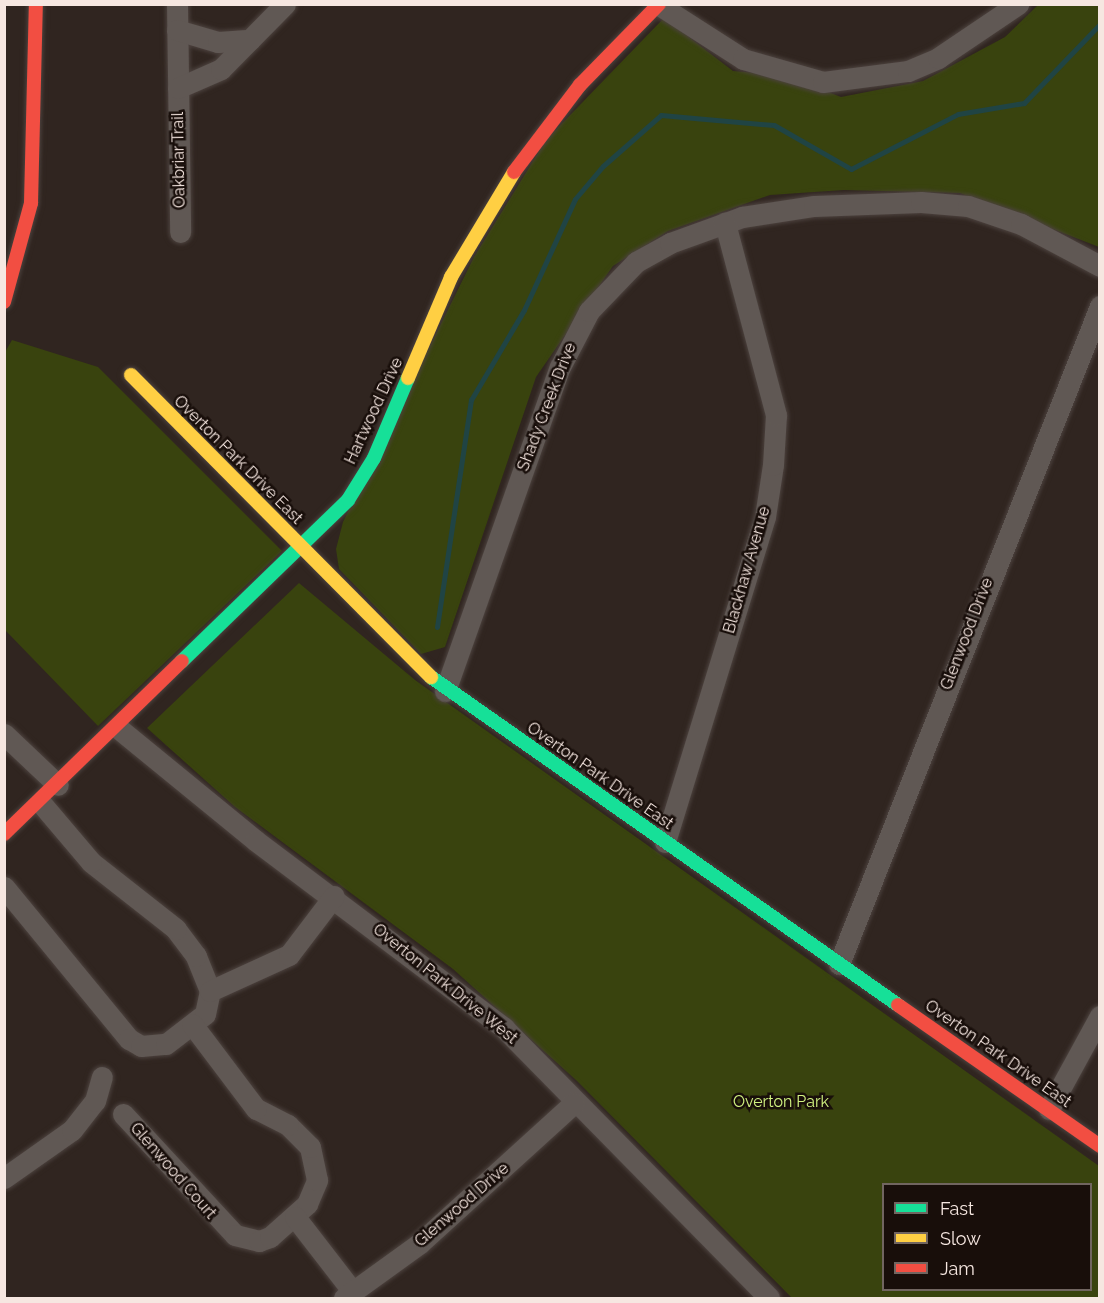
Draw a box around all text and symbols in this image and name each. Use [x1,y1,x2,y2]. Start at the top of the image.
street label: Oakbriar Trail [169,111,189,209]
street label: Shady Creek Drive [514,340,580,474]
street label: Hartwood Drive [341,355,407,467]
street label: Overton Park Drive East [170,392,306,528]
street label: Blackhaw Avenue [720,504,774,636]
street label: Glenwood Drive [937,575,997,693]
street label: Overton Park Drive East [523,718,677,834]
street label: Overton Park Drive West [369,920,521,1048]
street label: Overton Park Drive East [921,996,1075,1112]
park label: Overton Park [733,1092,829,1112]
street label: Glenwood Court [126,1119,220,1223]
street label: Glenwood Drive [411,1159,513,1251]
legend [882,1183,1092,1291]
text: Fast [940,1198,974,1219]
text: Slow [940,1228,981,1249]
text: Jam [940,1258,975,1279]

